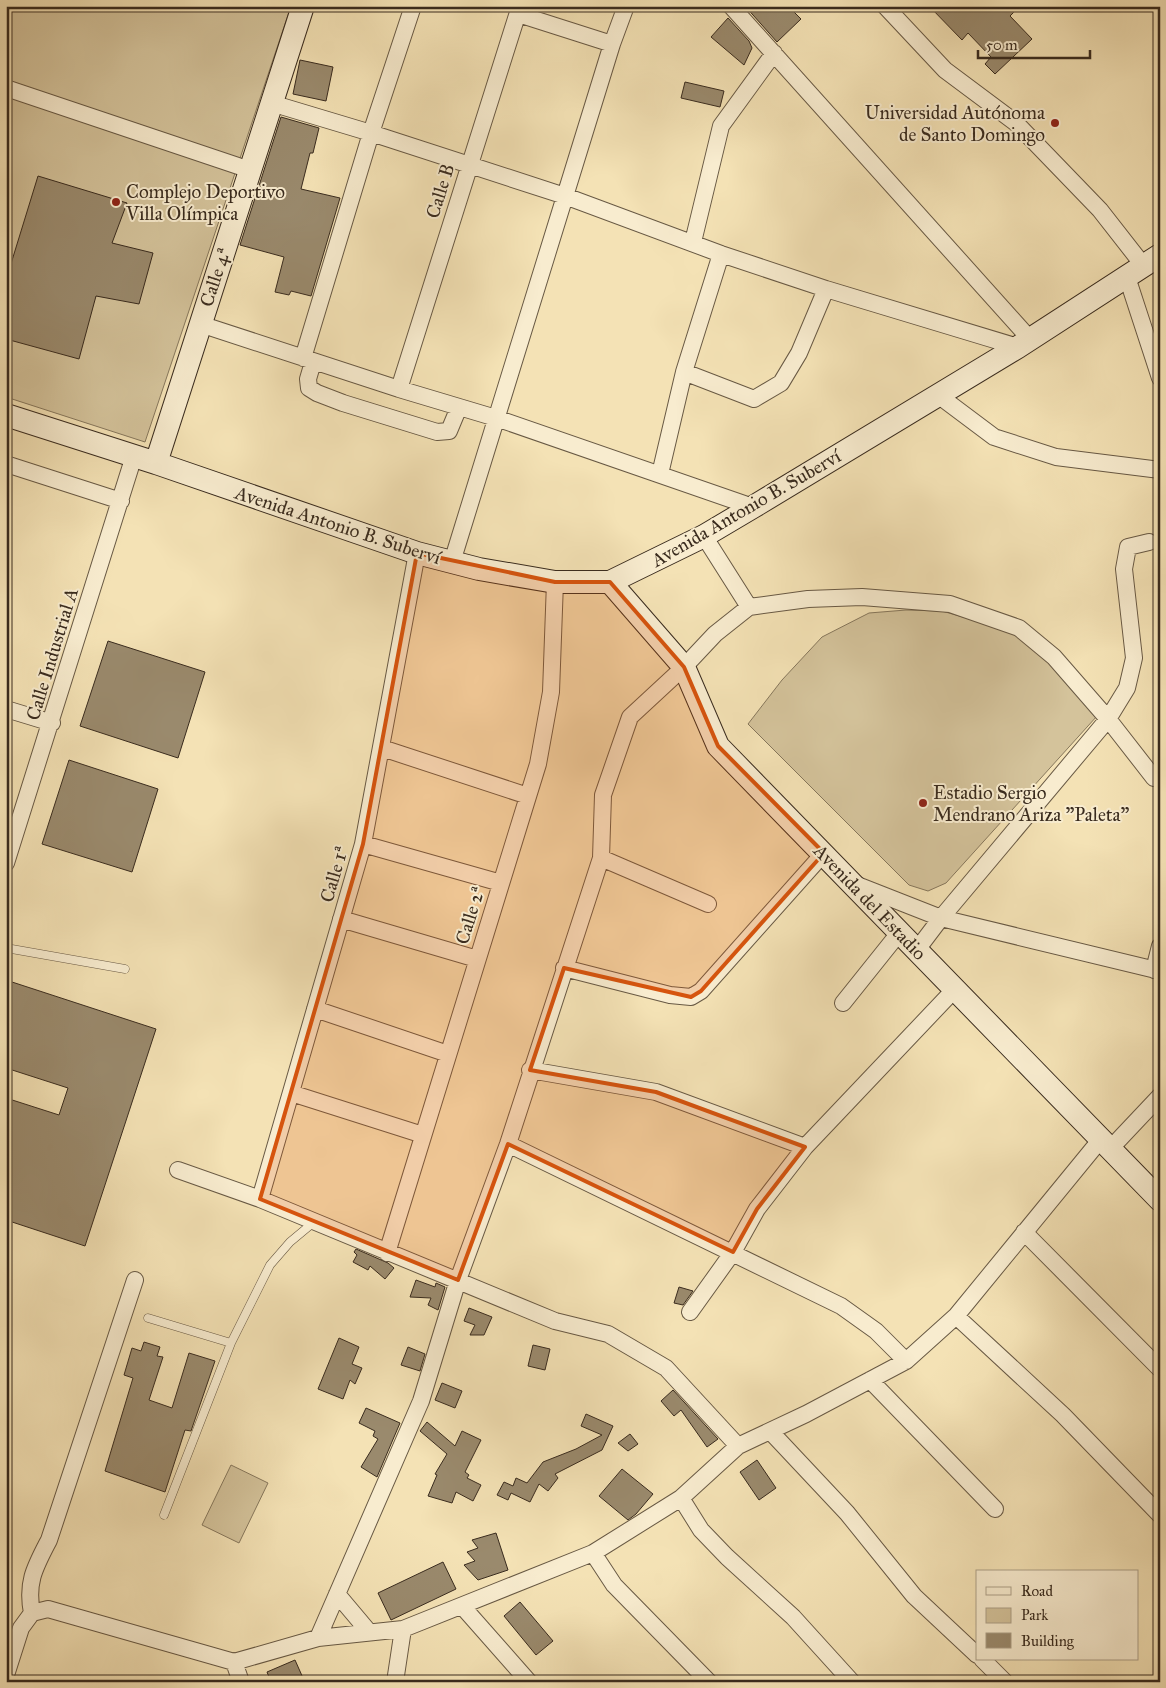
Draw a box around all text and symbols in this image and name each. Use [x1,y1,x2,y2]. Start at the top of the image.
scale bar [978,28,1091,60]
text: 50 m [986,36,1018,54]
place label: Universidad Autónoma de Santo Domingo [865,101,1046,147]
marker: Universidad Autónoma de Santo Domingo [1049,117,1061,129]
street label: Calle B [421,161,459,221]
place label: Complejo Deportivo Villa Olímpica [125,180,285,225]
marker: Complejo Deportivo Villa Olímpica [110,196,122,208]
street label: Calle 4ª [195,245,235,309]
street label: Avenida Antonio B. Suberví [646,444,846,572]
street label: Avenida Antonio B. Suberví [231,481,445,569]
street label: Calle Industrial A [21,585,83,723]
place label: Estadio Sergio Mendrano Ariza "Paleta" [933,781,1130,826]
marker: Estadio Sergio Mendrano Ariza "Paleta" [917,797,929,809]
street label: Avenida del Estadio [808,839,931,965]
street label: Calle 1ª [315,843,353,905]
street label: Calle 2ª [450,883,490,947]
legend [976,1570,1138,1660]
text: Road [1021,1582,1053,1600]
text: Park [1021,1606,1048,1624]
text: Building [1021,1632,1075,1650]

